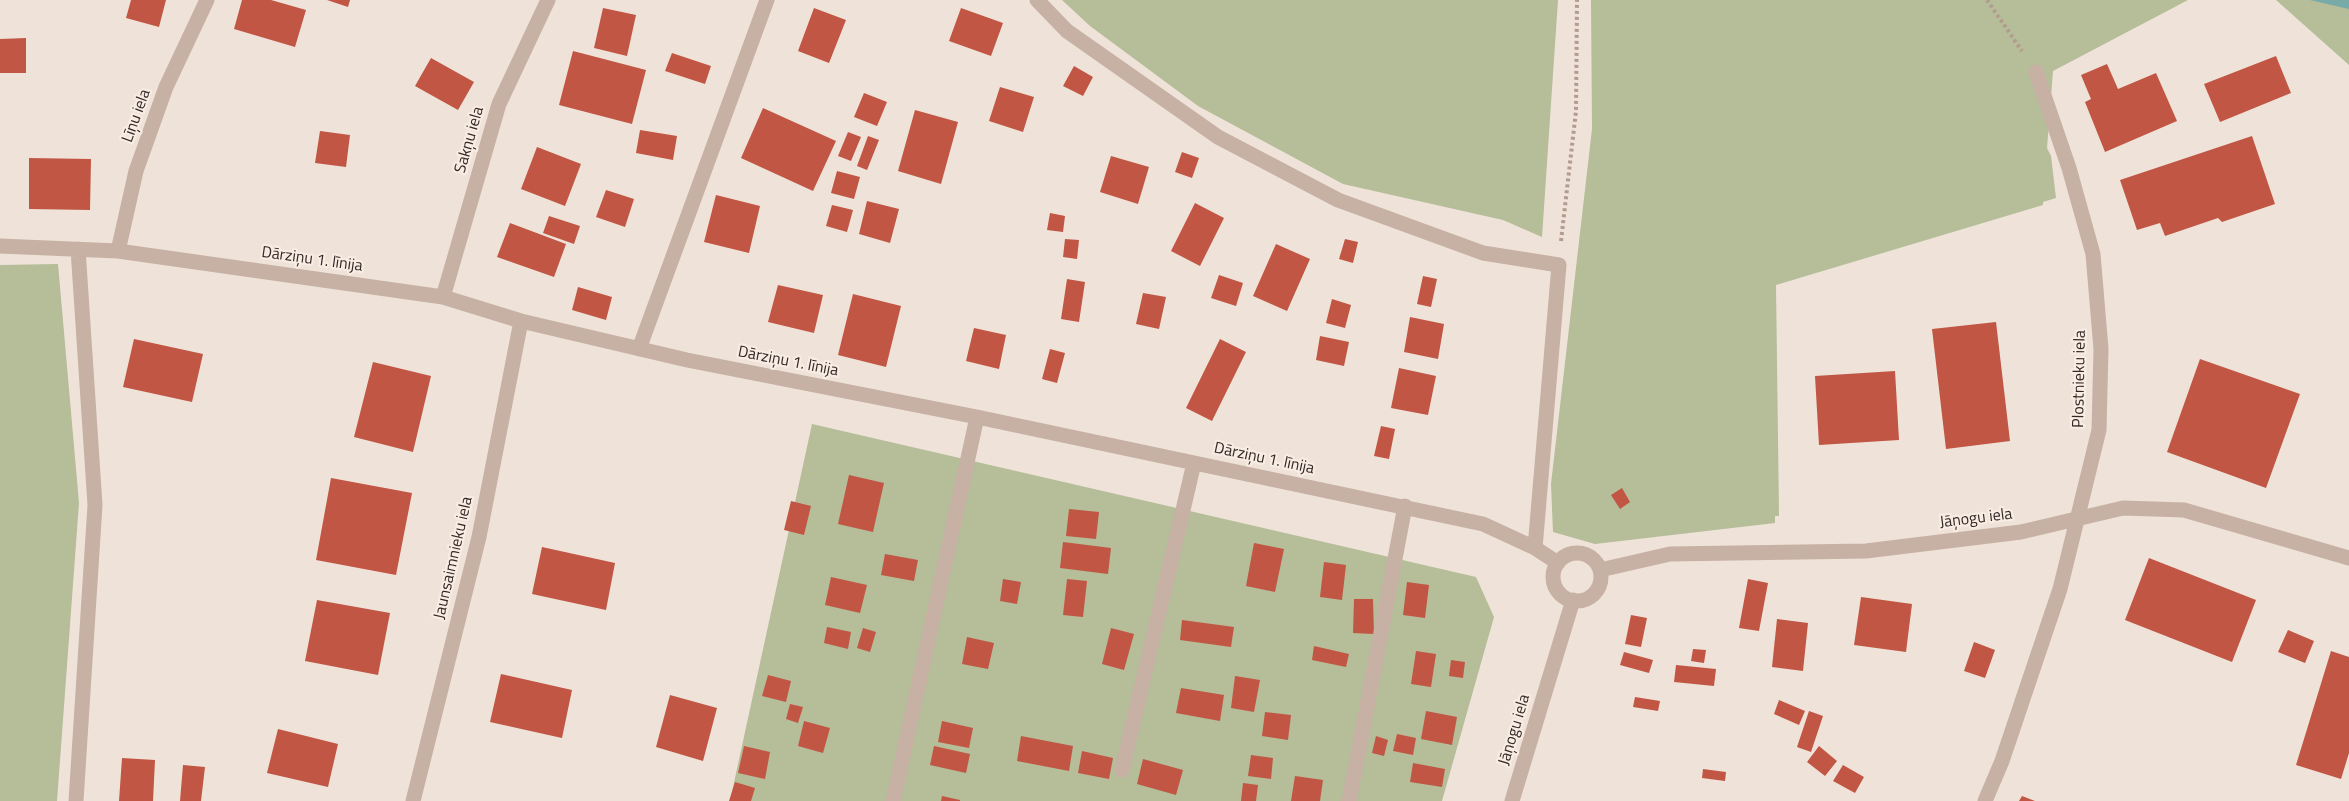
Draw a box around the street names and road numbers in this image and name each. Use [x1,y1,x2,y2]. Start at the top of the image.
street label: Līņu iela [119,87,155,145]
street label: Sakņu iela [451,105,489,175]
street label: Dārziņu 1. līnija [260,243,364,277]
street label: Plostnieku iela [2070,330,2090,428]
street label: Dārziņu 1. līnija [736,343,840,381]
street label: Dārziņu 1. līnija [1212,439,1316,479]
street label: Jaunsaimnieku iela [431,495,477,621]
street label: Jāņogu iela [1938,505,2014,533]
street label: Jāņogu iela [1495,692,1535,768]

